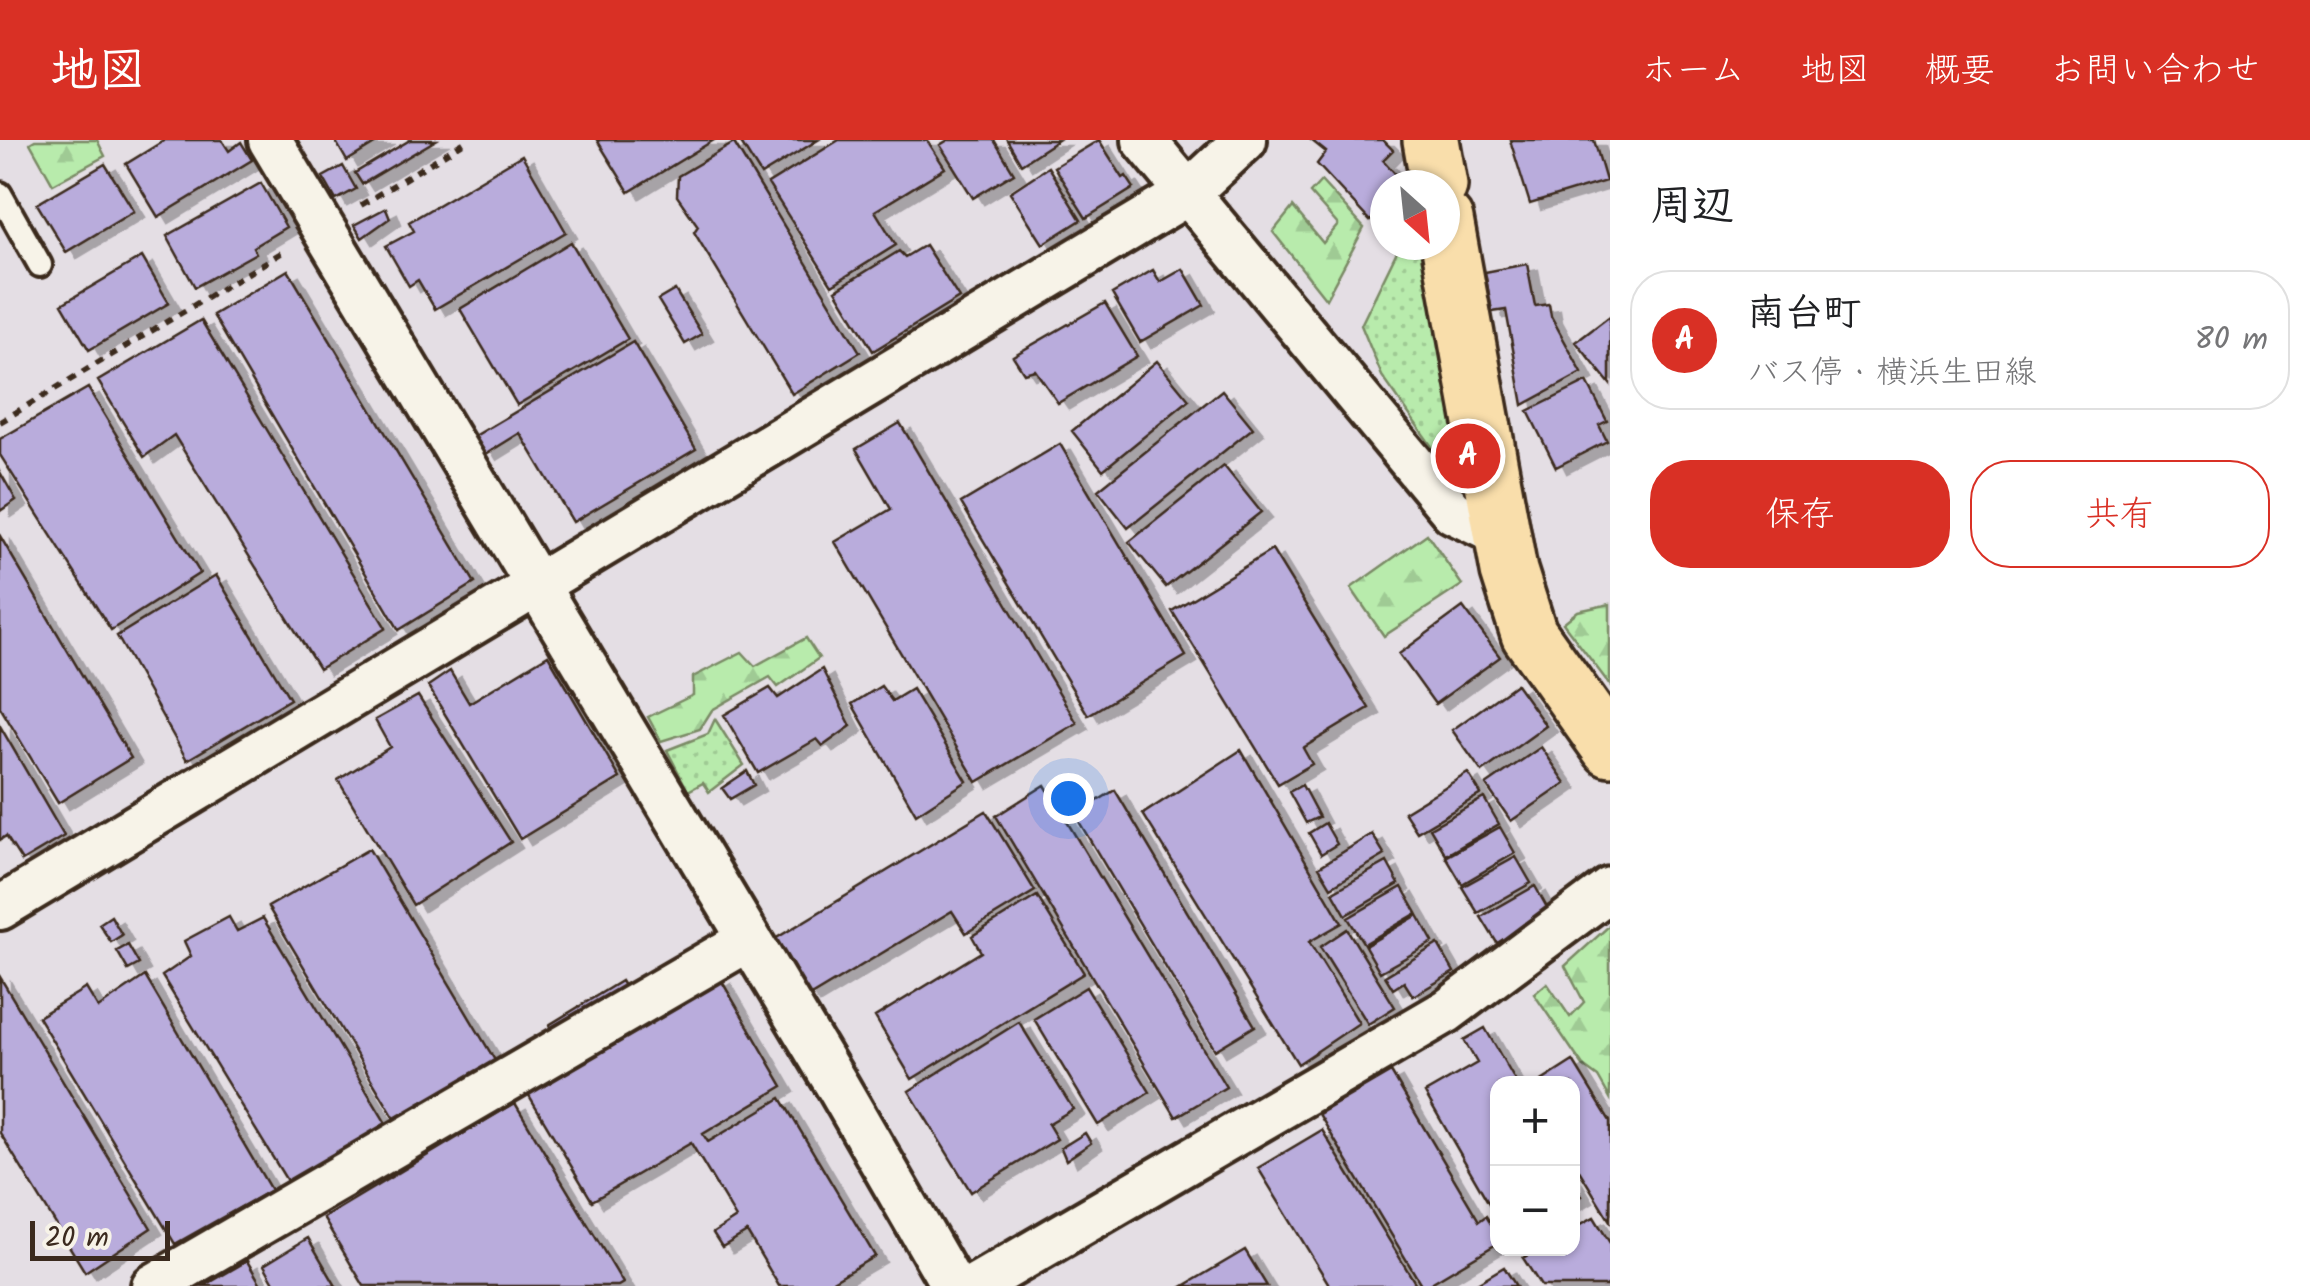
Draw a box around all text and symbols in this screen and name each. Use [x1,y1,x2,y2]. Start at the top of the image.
text: 地図 [50,35,146,111]
text: ホーム [1641,44,1745,100]
text: 地図 [1800,44,1870,100]
text: 概要 [1925,44,1995,100]
text: お問い合わせ [2050,44,2260,100]
north arrow [1370,170,1460,260]
text: 周辺 [1650,174,1734,241]
text: 南台町 [1747,285,1861,345]
text: A [1674,315,1695,366]
text: 80 m [2194,315,2268,366]
text: バス停 · 横浜生田線 [1747,348,2036,399]
pin: A [1436,418,1500,494]
button: 保存 [1650,460,1950,568]
button: 共有 [1970,460,2270,568]
your location [1043,773,1094,824]
map controls [1490,1076,1580,1256]
button: + [1490,1076,1580,1166]
button: − [1490,1166,1580,1256]
scale bar [30,1216,170,1260]
text: 20 m [45,1216,109,1261]

